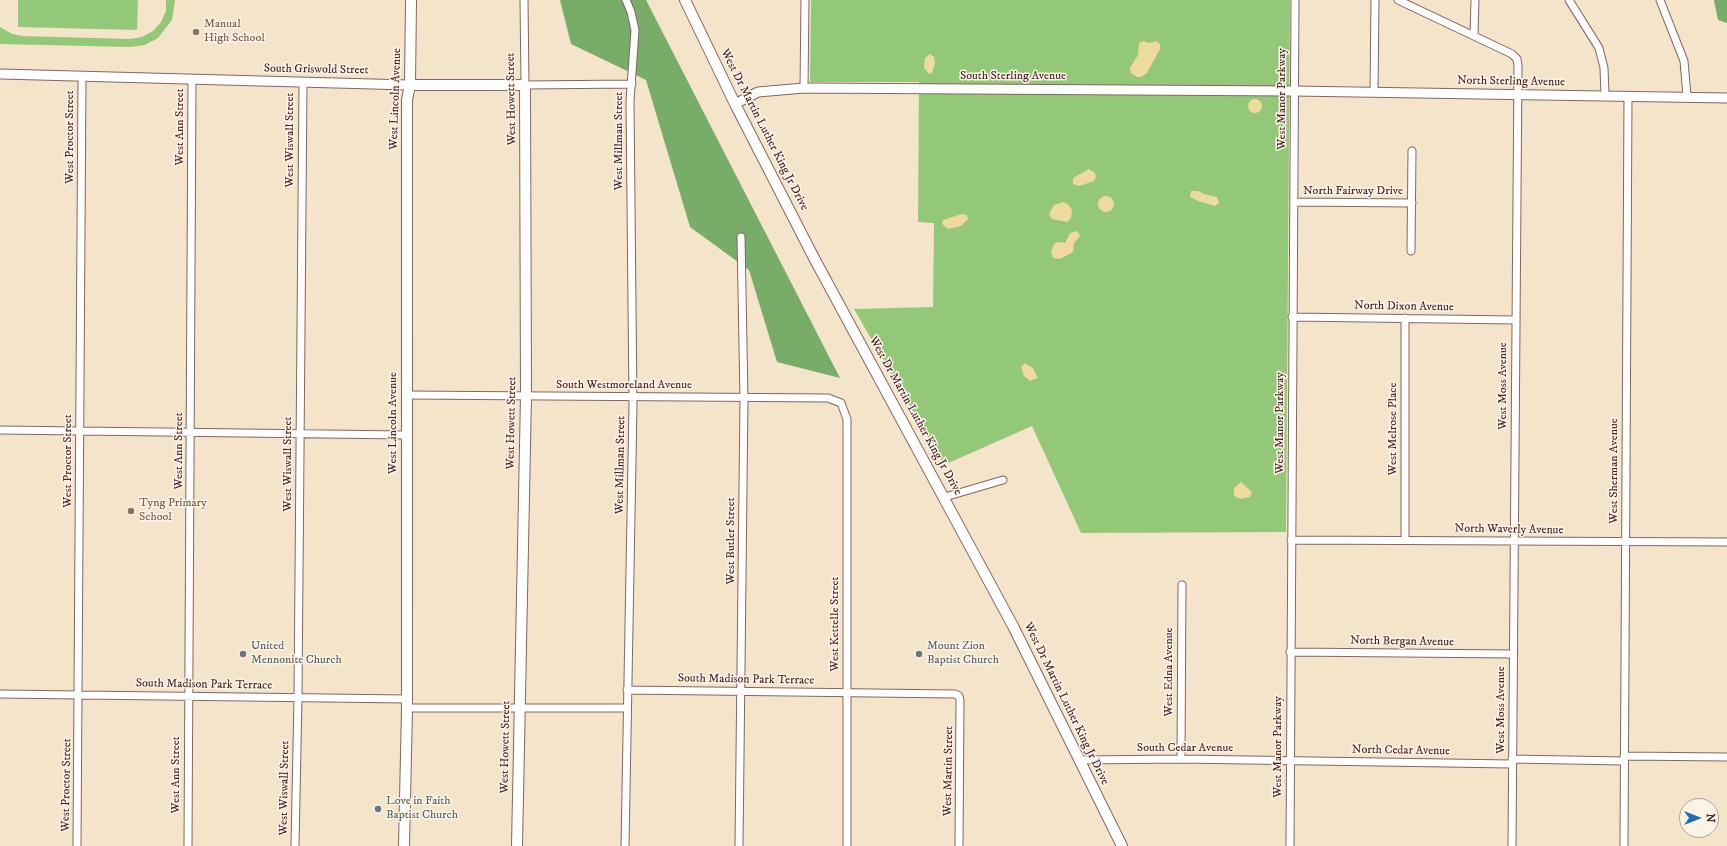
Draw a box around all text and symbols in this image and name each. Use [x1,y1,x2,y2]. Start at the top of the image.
place label: Manual High School [204,18,265,46]
marker: Manual High School [191,27,201,37]
street label: West Dr Martin Luther King Jr Drive [717,47,811,213]
street label: West Lincoln Avenue [387,48,405,150]
street label: West Manor Parkway [1276,48,1290,150]
street label: West Howett Street [504,52,520,146]
street label: South Griswold Street [264,62,368,78]
street label: South Sterling Avenue [960,70,1066,84]
street label: North Sterling Avenue [1457,74,1565,90]
street label: West Ann Street [174,89,188,165]
street label: West Proctor Street [64,90,78,184]
street label: West Millman Street [613,92,627,190]
street label: West Wiswall Street [284,93,298,187]
street label: North Fairway Drive [1303,185,1403,199]
street label: North Dixon Avenue [1354,299,1454,315]
street label: West Dr Martin Luther King Jr Drive [865,334,965,498]
street label: West Moss Avenue [1497,342,1511,430]
street label: West Lincoln Avenue [387,372,401,474]
street label: West Manor Parkway [1274,372,1288,474]
street label: West Howett Street [504,376,520,470]
street label: South Westmoreland Avenue [556,379,692,393]
street label: West Melrose Place [1387,383,1401,475]
street label: West Ann Street [173,413,187,489]
street label: West Proctor Street [62,414,76,508]
street label: West Millman Street [613,416,629,514]
street label: West Wiswall Street [282,417,296,511]
street label: West Sherman Avenue [1608,418,1622,524]
place label: Tyng Primary School [139,497,207,525]
street label: West Butler Street [725,498,739,584]
marker: Tyng Primary School [126,506,136,516]
street label: North Waverly Avenue [1454,522,1564,538]
street label: West Kettelle Street [829,577,843,671]
street label: West Dr Martin Luther King Jr Drive [1020,620,1112,788]
street label: West Edna Avenue [1163,628,1177,716]
street label: North Bergan Avenue [1350,634,1454,650]
place label: United Mennonite Church [251,640,342,668]
place label: Mount Zion Baptist Church [927,640,999,668]
marker: United Mennonite Church [238,649,248,659]
marker: Mount Zion Baptist Church [914,649,924,659]
street label: West Moss Avenue [1495,666,1509,754]
street label: South Madison Park Terrace [678,672,814,688]
street label: South Madison Park Terrace [136,677,272,693]
street label: West Manor Parkway [1272,696,1286,798]
street label: West Howett Street [498,700,514,794]
street label: West Martin Street [941,726,957,816]
street label: West Ann Street [170,737,184,813]
street label: West Proctor Street [59,738,75,832]
street label: West Wiswall Street [277,740,293,836]
street label: South Cedar Avenue [1137,742,1233,756]
street label: North Cedar Avenue [1352,743,1450,759]
place label: Love in Faith Baptist Church [386,795,458,823]
north arrow [1679,798,1719,838]
marker: Love in Faith Baptist Church [373,804,383,814]
text: N [1703,813,1717,823]

